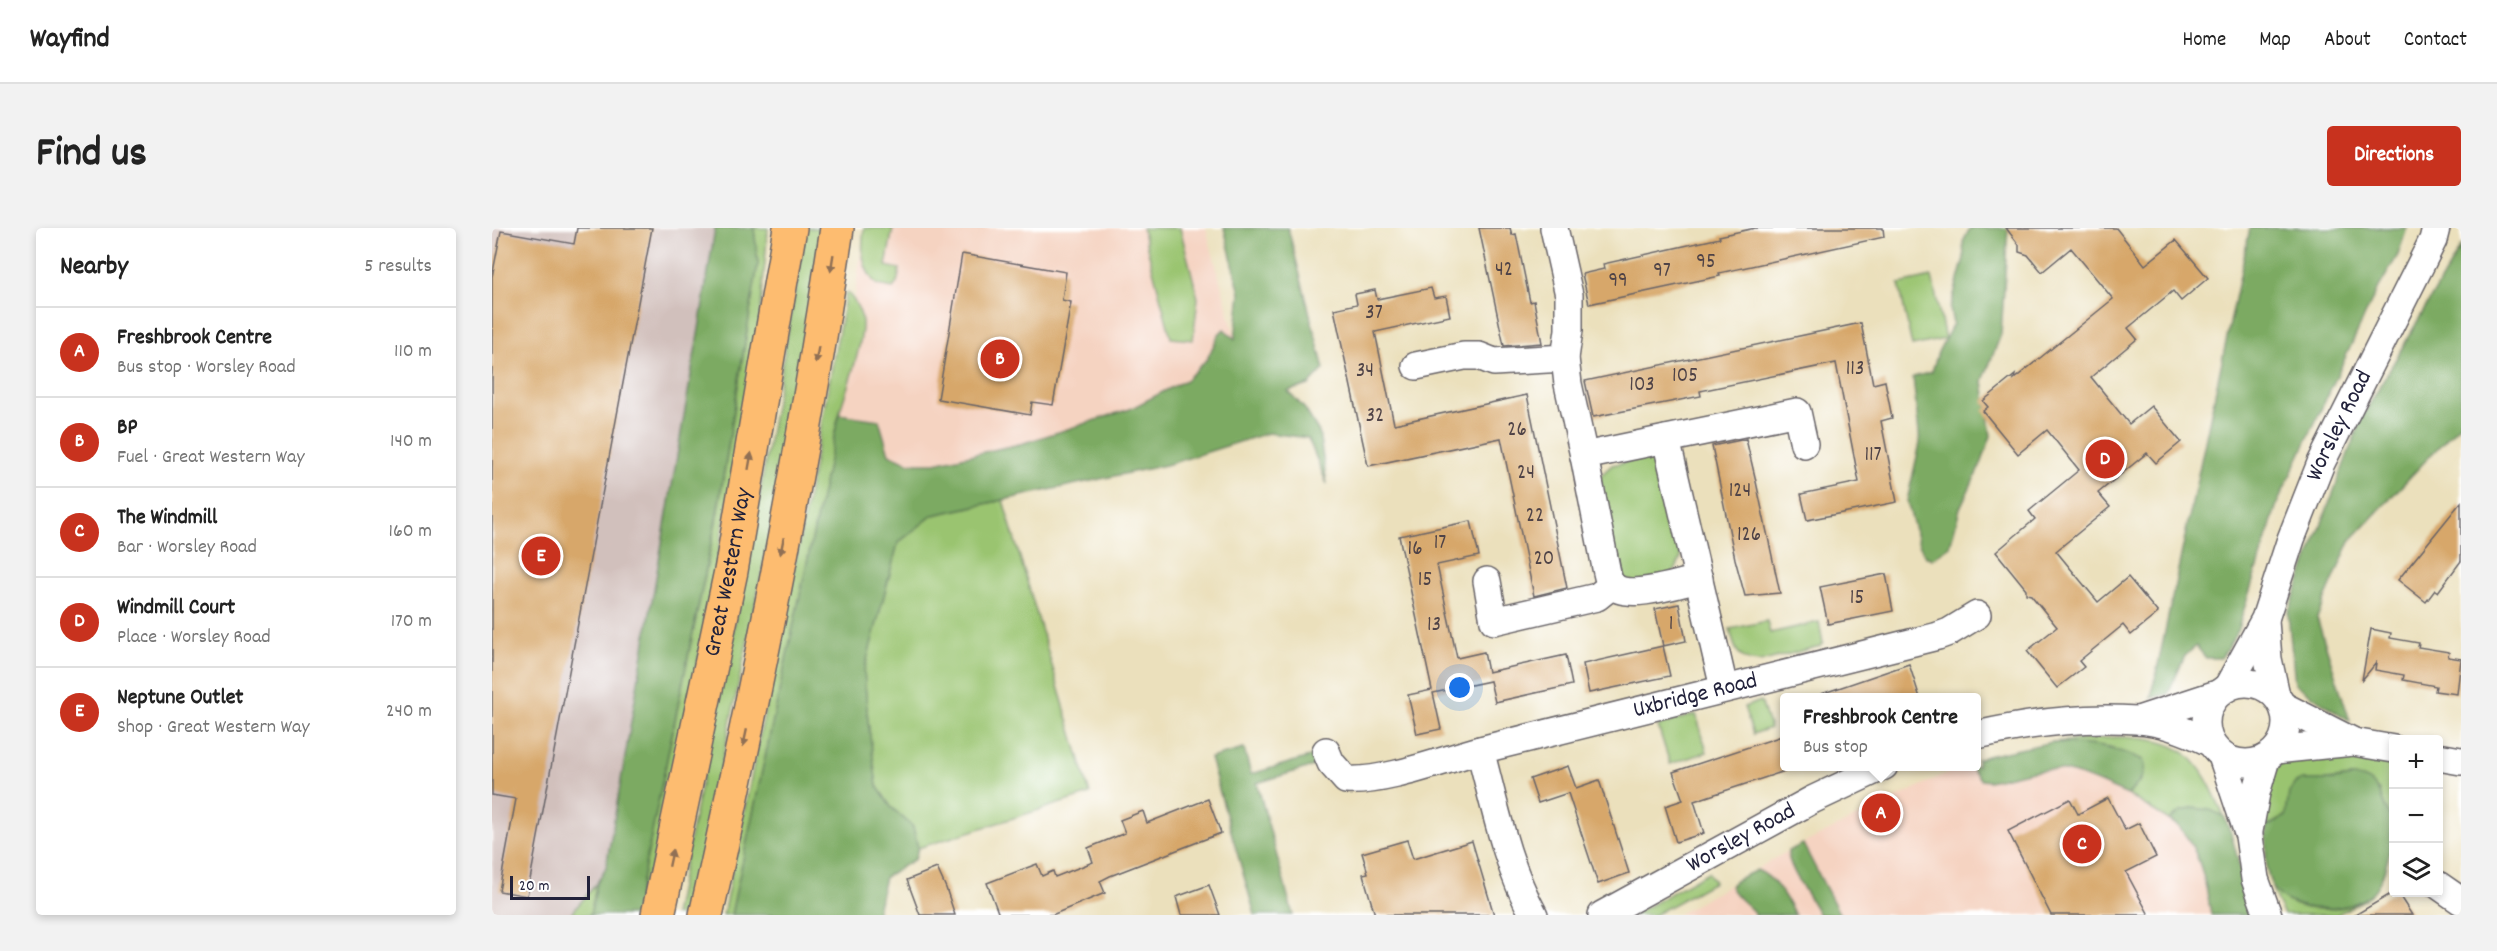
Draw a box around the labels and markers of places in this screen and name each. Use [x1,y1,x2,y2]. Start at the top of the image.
pin: B [980,336,1020,382]
pin: D [2086,436,2124,482]
pin: E [521,534,560,578]
pin: A [1862,790,1900,836]
pin: C [2062,822,2102,866]

